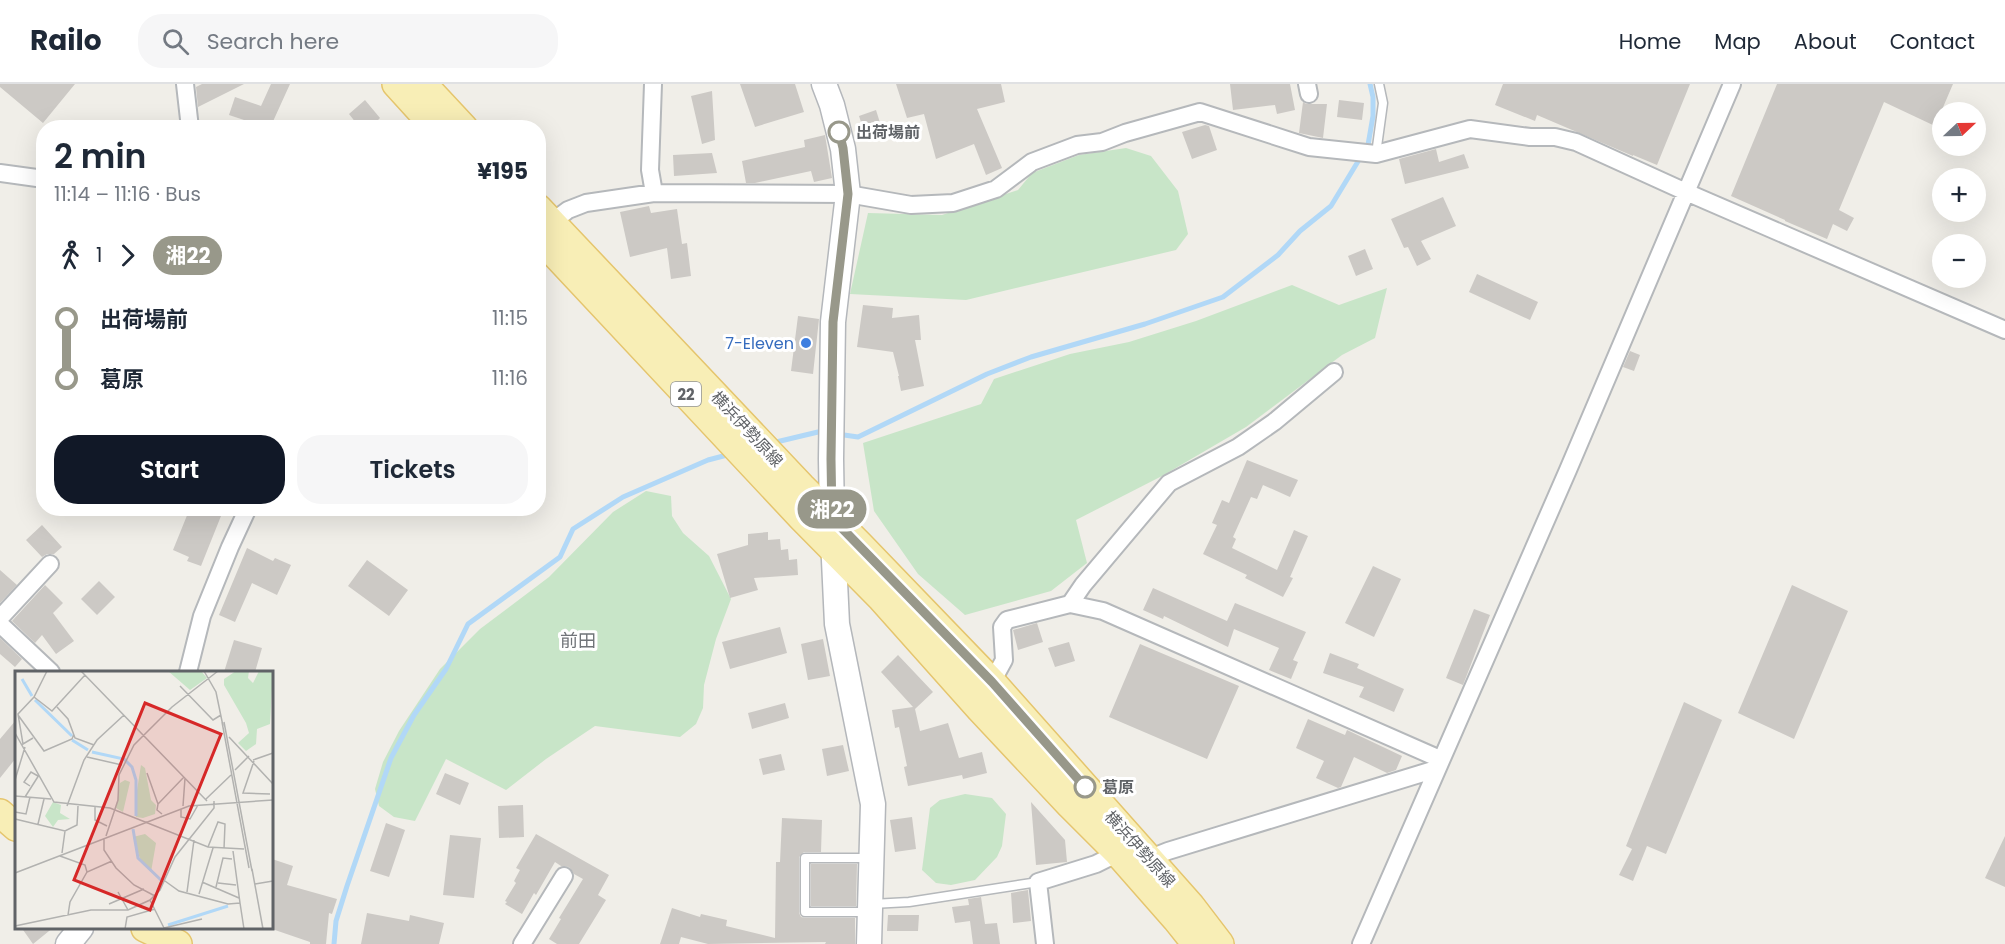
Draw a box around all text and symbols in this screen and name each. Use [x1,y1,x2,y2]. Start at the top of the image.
search box [138,14,558,68]
text: Railo [30,21,102,60]
icon: search [159,25,192,58]
text: Search here [207,26,339,57]
text: Home [1619,27,1681,56]
text: Map [1714,27,1761,56]
text: About [1794,27,1857,56]
text: Contact [1890,27,1975,56]
north arrow [1932,102,1986,156]
map controls [1932,102,1986,288]
marker: 出荷場前 [828,121,850,143]
place label: 出荷場前 [856,121,920,144]
text: 2 min [54,133,146,180]
text: ¥195 [477,156,528,187]
button: + [1932,168,1986,222]
text: 11:14 – 11:16 · Bus [54,180,201,208]
button: − [1932,234,1986,288]
icon: walk [54,239,87,272]
icon: forward [111,239,144,272]
text: 1 [96,241,102,269]
text: 湘22 [165,241,210,270]
text: 出荷場前 [100,304,188,335]
text: 11:15 [492,304,528,332]
place label: 7-Eleven [725,332,794,355]
marker: 7-Eleven [799,336,813,350]
text: 葛原 [100,364,144,395]
text: 11:16 [492,364,528,392]
road number: 22 [671,382,701,406]
street label: 横浜伊勢原線 [706,386,788,472]
button: Start [54,435,285,504]
button: Tickets [297,435,528,504]
line badge: 湘22 [798,490,866,528]
text: 湘22 [810,495,854,524]
district label: 前田 [560,628,596,653]
inset map [15,671,273,929]
marker: 葛原 [1074,776,1096,798]
place label: 葛原 [1102,776,1134,799]
street label: 横浜伊勢原線 [1099,806,1181,892]

